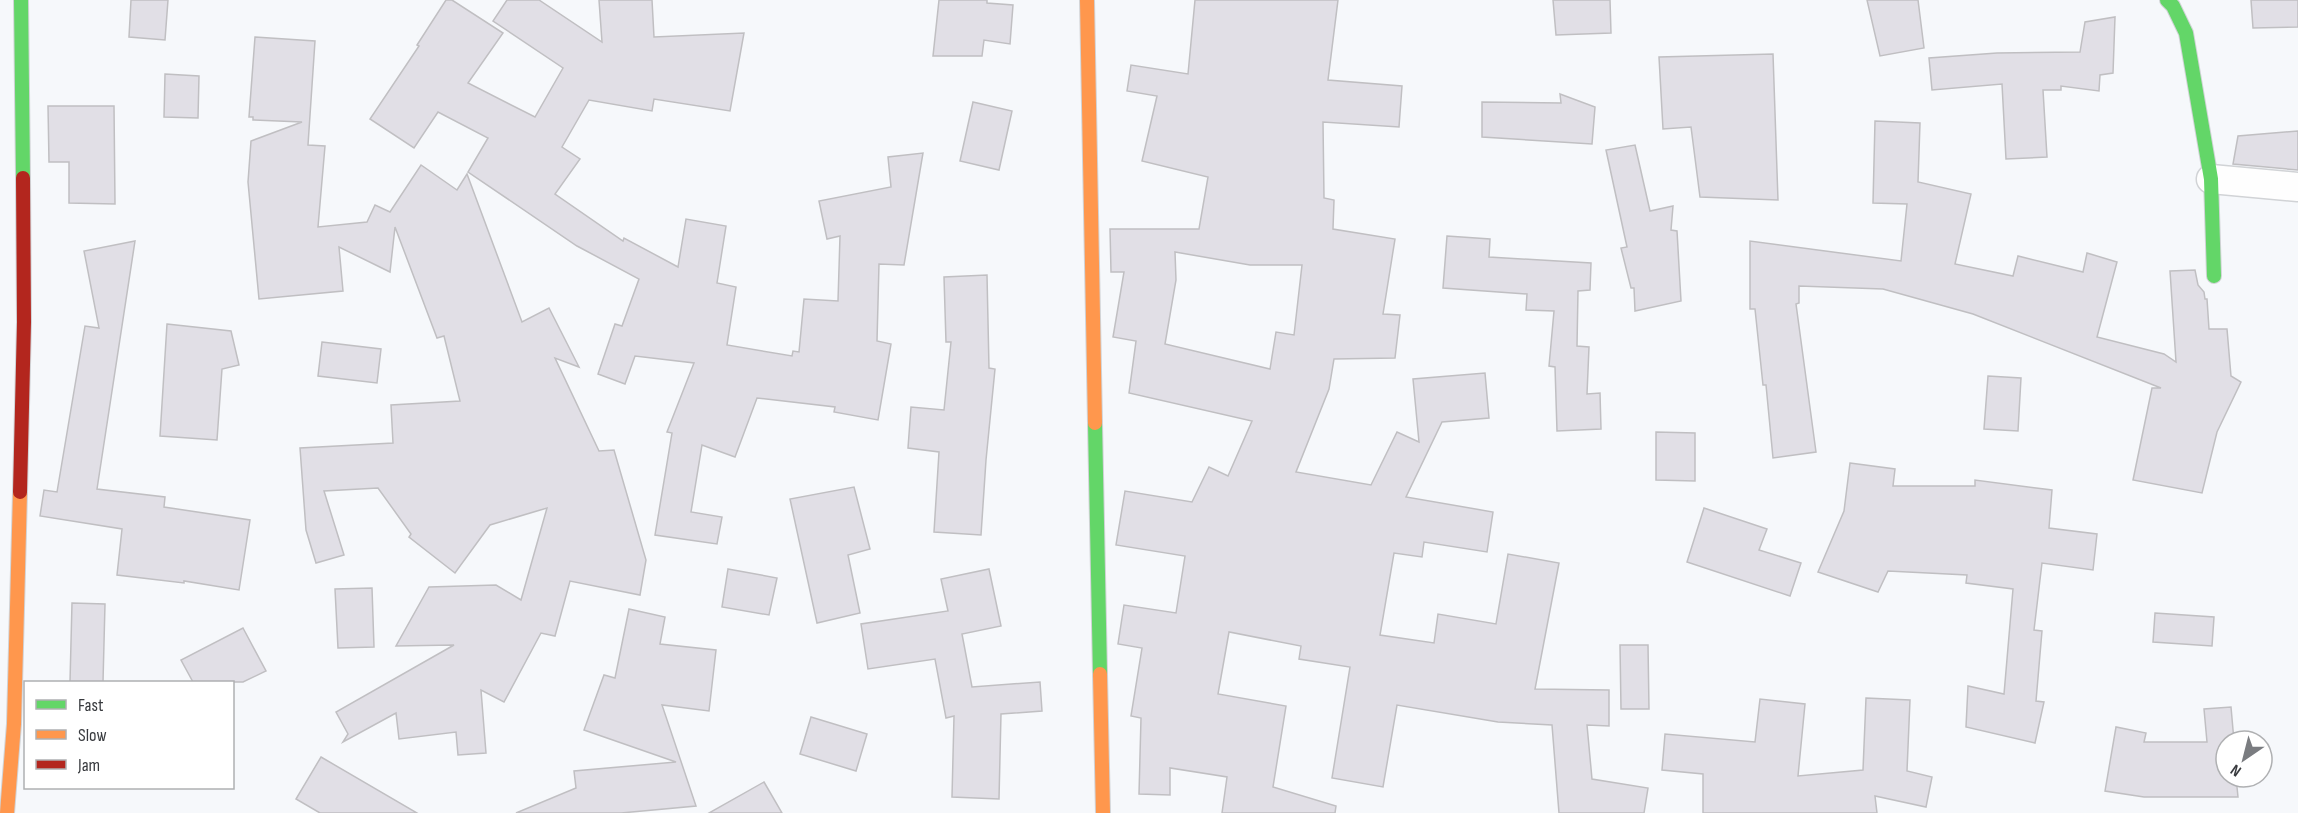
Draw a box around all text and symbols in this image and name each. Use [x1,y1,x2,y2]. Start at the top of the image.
legend [24,681,234,789]
text: Fast [78,695,104,716]
text: Slow [78,725,107,746]
north arrow [2214,729,2274,789]
text: Jam [77,755,100,776]
text: N [2227,760,2245,780]

